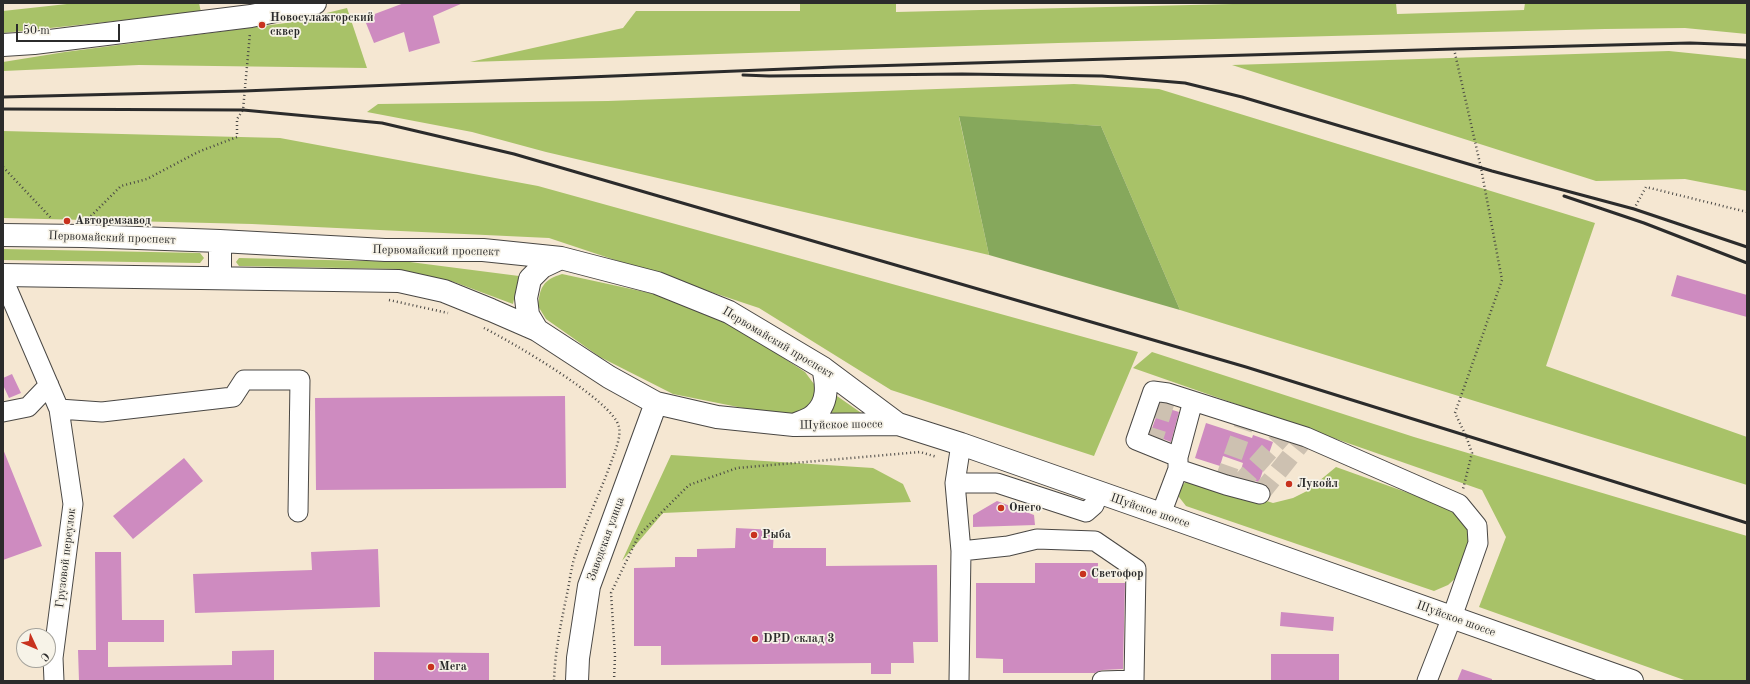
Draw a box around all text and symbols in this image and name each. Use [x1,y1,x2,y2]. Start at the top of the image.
place label: Новосулажгорский сквер [270,11,374,39]
scale bar [18,16,122,42]
marker: Новосулажгорский сквер [257,20,267,30]
text: 50 m [23,25,50,37]
place label: Авторемзавод [75,214,151,228]
marker: Авторемзавод [62,216,72,226]
street label: Первомайский проспект [48,229,176,247]
street label: Первомайский проспект [372,243,500,259]
street label: Первомайский проспект [720,304,836,382]
street label: Шуйское шоссе [799,417,883,433]
place label: Лукойл [1297,477,1338,491]
marker: Лукойл [1284,479,1294,489]
street label: Шуйское шоссе [1108,491,1192,531]
street label: Заводская улица [584,495,628,583]
place label: Онего [1009,501,1041,515]
marker: Онего [996,503,1006,513]
street label: Грузовой переулок [53,507,79,609]
place label: Рыба [762,528,791,542]
marker: Рыба [749,530,759,540]
place label: Светофор [1091,567,1144,581]
marker: Светофор [1078,569,1088,579]
street label: Шуйское шоссе [1414,598,1498,640]
north arrow [16,628,56,668]
place label: DPD склад 3 [763,632,834,646]
marker: DPD склад 3 [750,634,760,644]
text: С [38,650,51,662]
place label: Мега [439,660,467,674]
marker: Мега [426,662,436,672]

